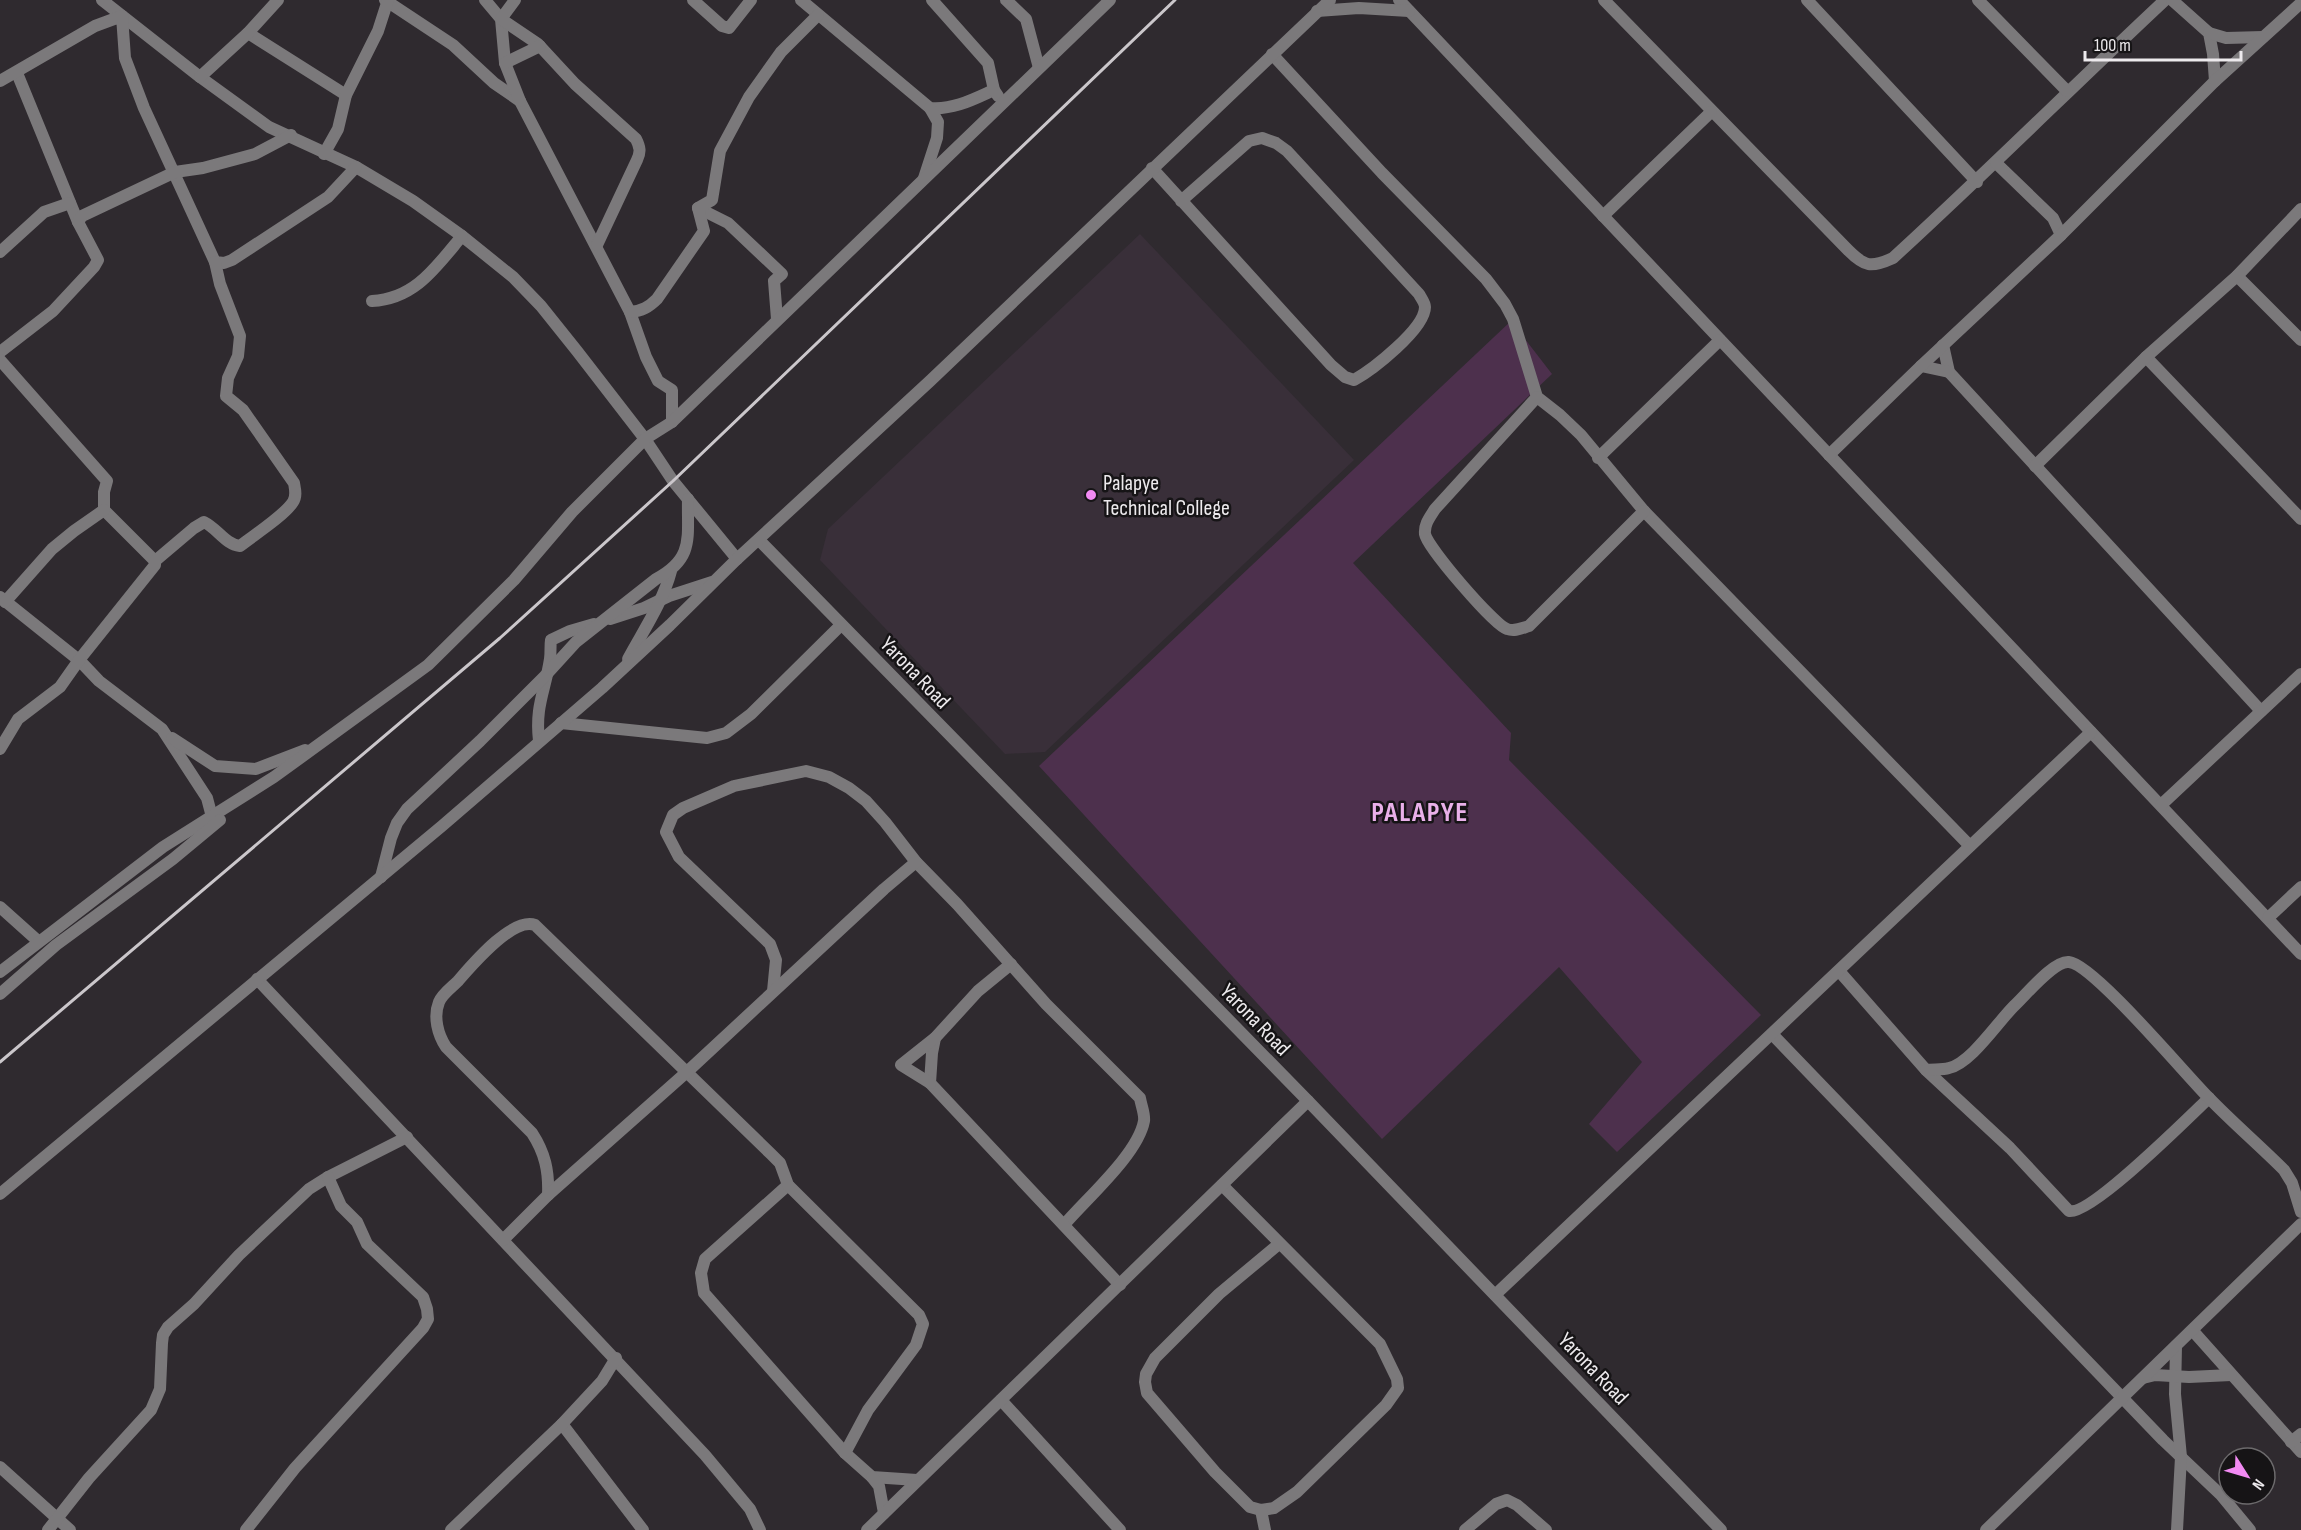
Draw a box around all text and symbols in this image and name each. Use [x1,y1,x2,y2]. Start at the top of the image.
scale bar [2085,24,2241,62]
text: 100 m [2094,35,2131,56]
place label: Palapye Technical College [1103,470,1230,522]
marker: Palapye Technical College [1084,488,1098,502]
street label: Yarona Road [874,631,956,715]
district label: PALAPYE [1371,796,1469,829]
street label: Yarona Road [1214,978,1296,1062]
street label: Yarona Road [1552,1327,1634,1411]
north arrow [2217,1446,2277,1506]
text: N [2248,1475,2268,1493]

